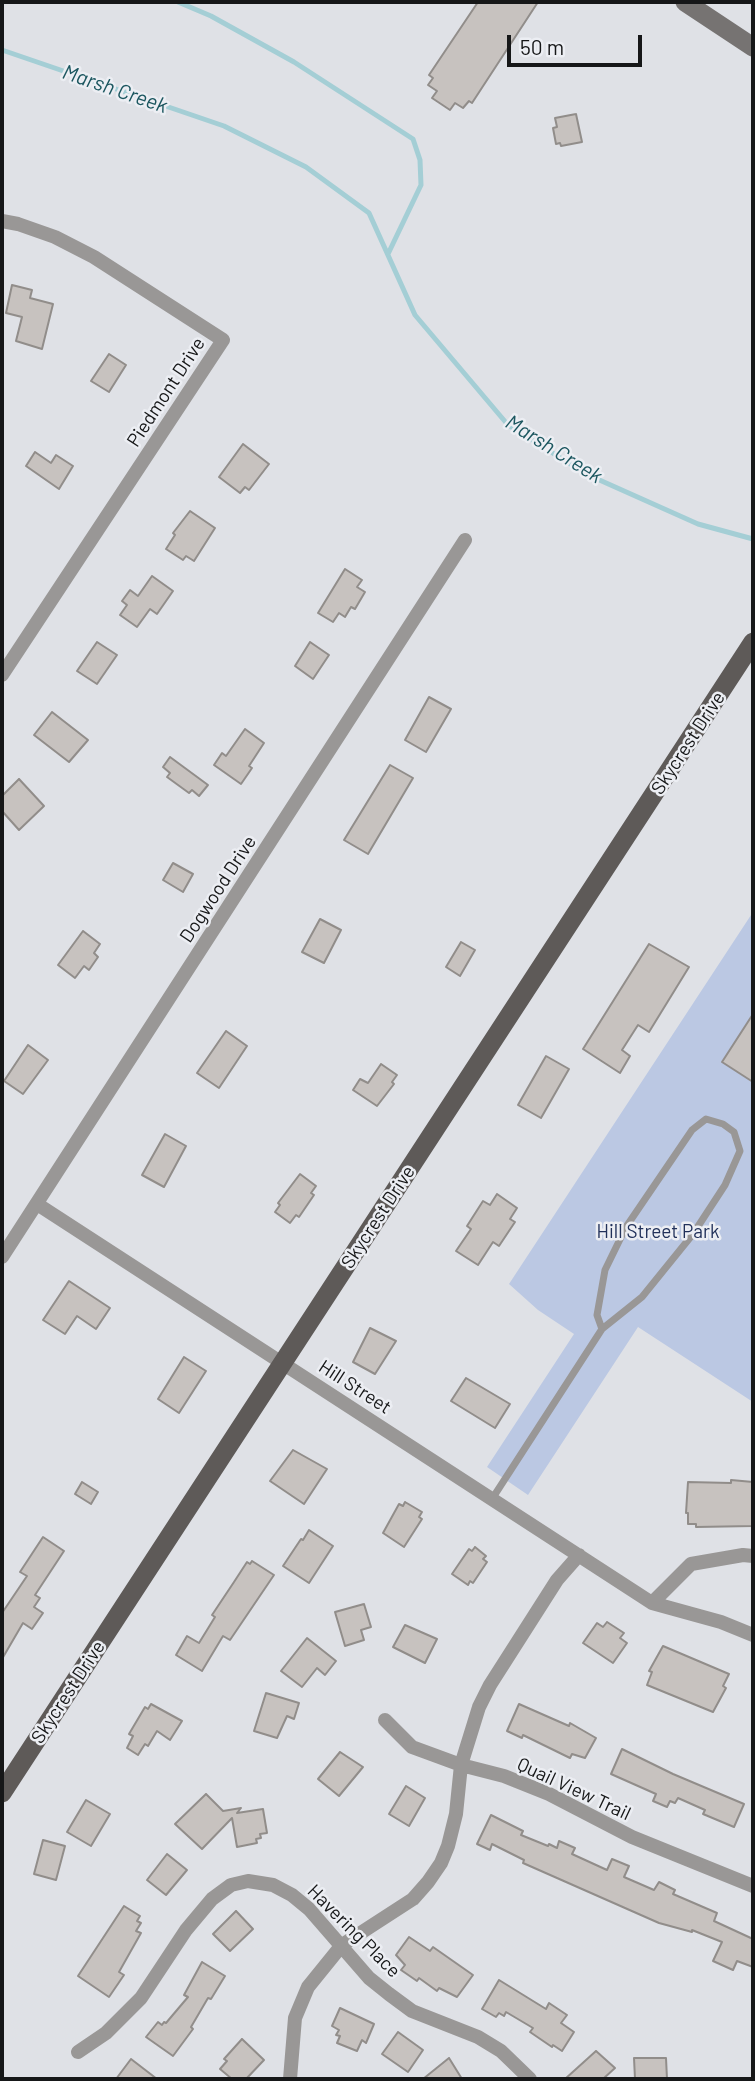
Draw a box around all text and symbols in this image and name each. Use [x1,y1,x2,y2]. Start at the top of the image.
scale bar [510,21,645,65]
text: 50 m [520,34,564,59]
water label: Marsh Creek [59,59,171,119]
street label: Piedmont Drive [122,333,210,451]
water label: Marsh Creek [501,409,607,489]
street label: Skycrest Drive [646,687,730,799]
street label: Dogwood Drive [175,831,261,947]
street label: Skycrest Drive [336,1161,420,1273]
park label: Hill Street Park [597,1221,719,1243]
street label: Hill Street [315,1355,395,1419]
street label: Skycrest Drive [26,1636,110,1748]
street label: Quail View Trail [514,1753,634,1825]
street label: Havering Place [303,1880,405,1982]

